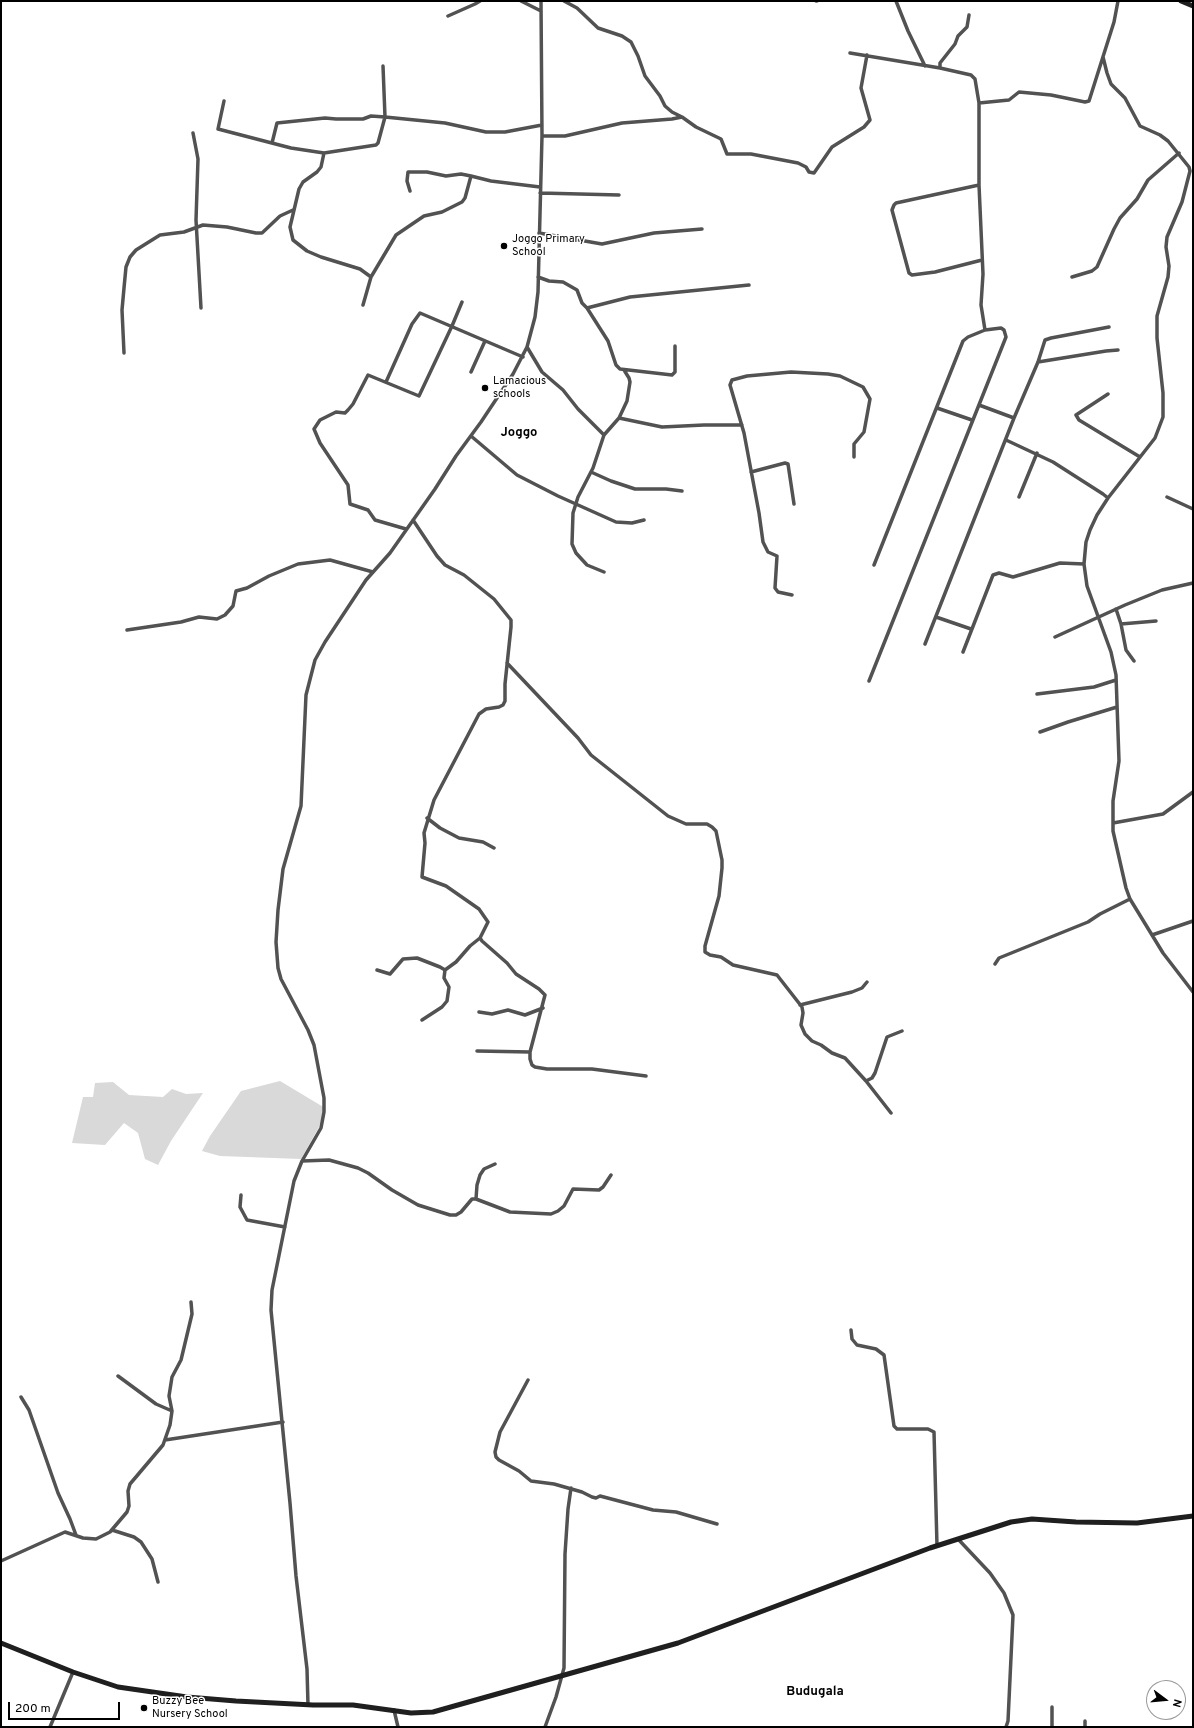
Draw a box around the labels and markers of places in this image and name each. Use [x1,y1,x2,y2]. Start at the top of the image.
place label: Joggo Primary School [512,233,585,259]
marker: Joggo Primary School [499,241,509,251]
place label: Lamacious schools [493,375,546,401]
marker: Lamacious schools [480,383,490,393]
place label: Buzzy Bee Nursery School [152,1695,228,1721]
marker: Buzzy Bee Nursery School [139,1703,149,1713]

